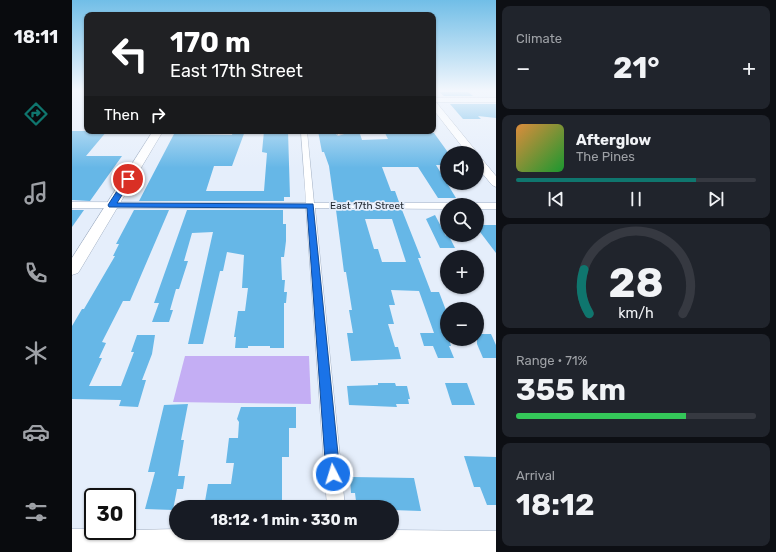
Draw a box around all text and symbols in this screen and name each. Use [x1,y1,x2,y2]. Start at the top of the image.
text: 18:11 [14,26,58,48]
text: 170 m [170,26,251,59]
icon: left [104,28,156,80]
text: Climate [516,31,562,46]
text: 21° [613,50,660,86]
text: − [516,55,530,82]
text: + [742,55,756,82]
text: East 17th Street [170,60,303,82]
icon: directions [22,100,50,128]
icon: right [147,104,169,126]
text: Then [104,106,139,124]
text: Afterglow [576,131,651,149]
map controls [440,146,484,346]
button: sound [440,146,484,190]
text: The Pines [576,149,635,164]
pin [111,162,145,196]
icon: arrive [117,168,139,190]
icon: music [22,179,50,207]
icon: previous [545,188,567,210]
icon: pause [625,188,647,210]
icon: next [705,188,727,210]
button: search [440,198,484,242]
street label: East 17th Street [330,200,404,212]
button: + [440,250,484,294]
text: 28 [608,258,664,307]
icon: phone [22,259,50,287]
button: − [440,302,484,346]
text: km/h [618,305,654,322]
icon: climate [22,339,50,367]
text: Range · 71% [516,353,587,368]
text: 355 km [516,372,626,408]
icon: car [22,418,50,446]
position arrow [312,453,354,495]
text: Arrival [516,468,555,483]
text: 18:12 [516,487,594,523]
speed limit sign: 30 [84,488,136,540]
icon: filters [22,498,50,526]
text: 18:12 · 1 min · 330 m [210,511,358,529]

